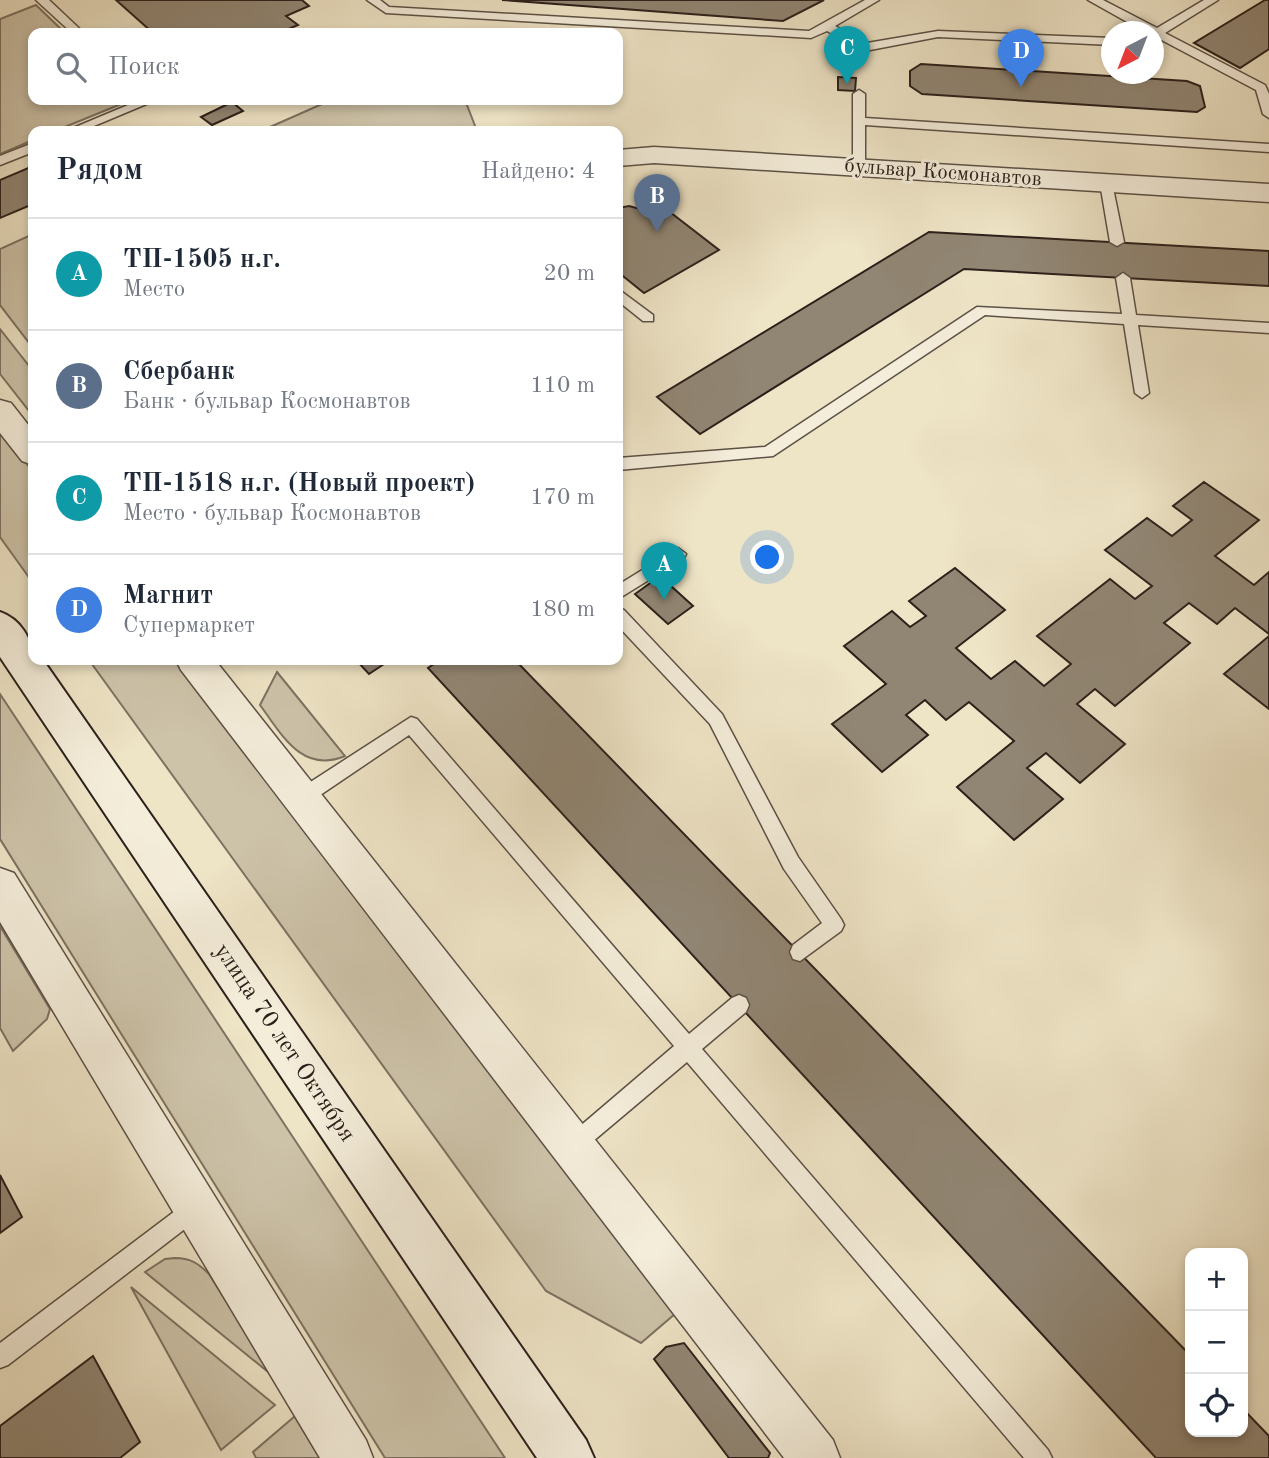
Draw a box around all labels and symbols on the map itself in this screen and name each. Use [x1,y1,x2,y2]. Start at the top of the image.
north arrow [1101,21,1164,84]
pin: C [824,26,870,84]
pin: D [998,29,1044,87]
street label: бульвар Космонавтов [844,156,1042,190]
pin: B [634,174,680,232]
your location [750,540,784,574]
pin: A [641,542,687,600]
street label: улица 70 лет Октября [209,940,359,1146]

